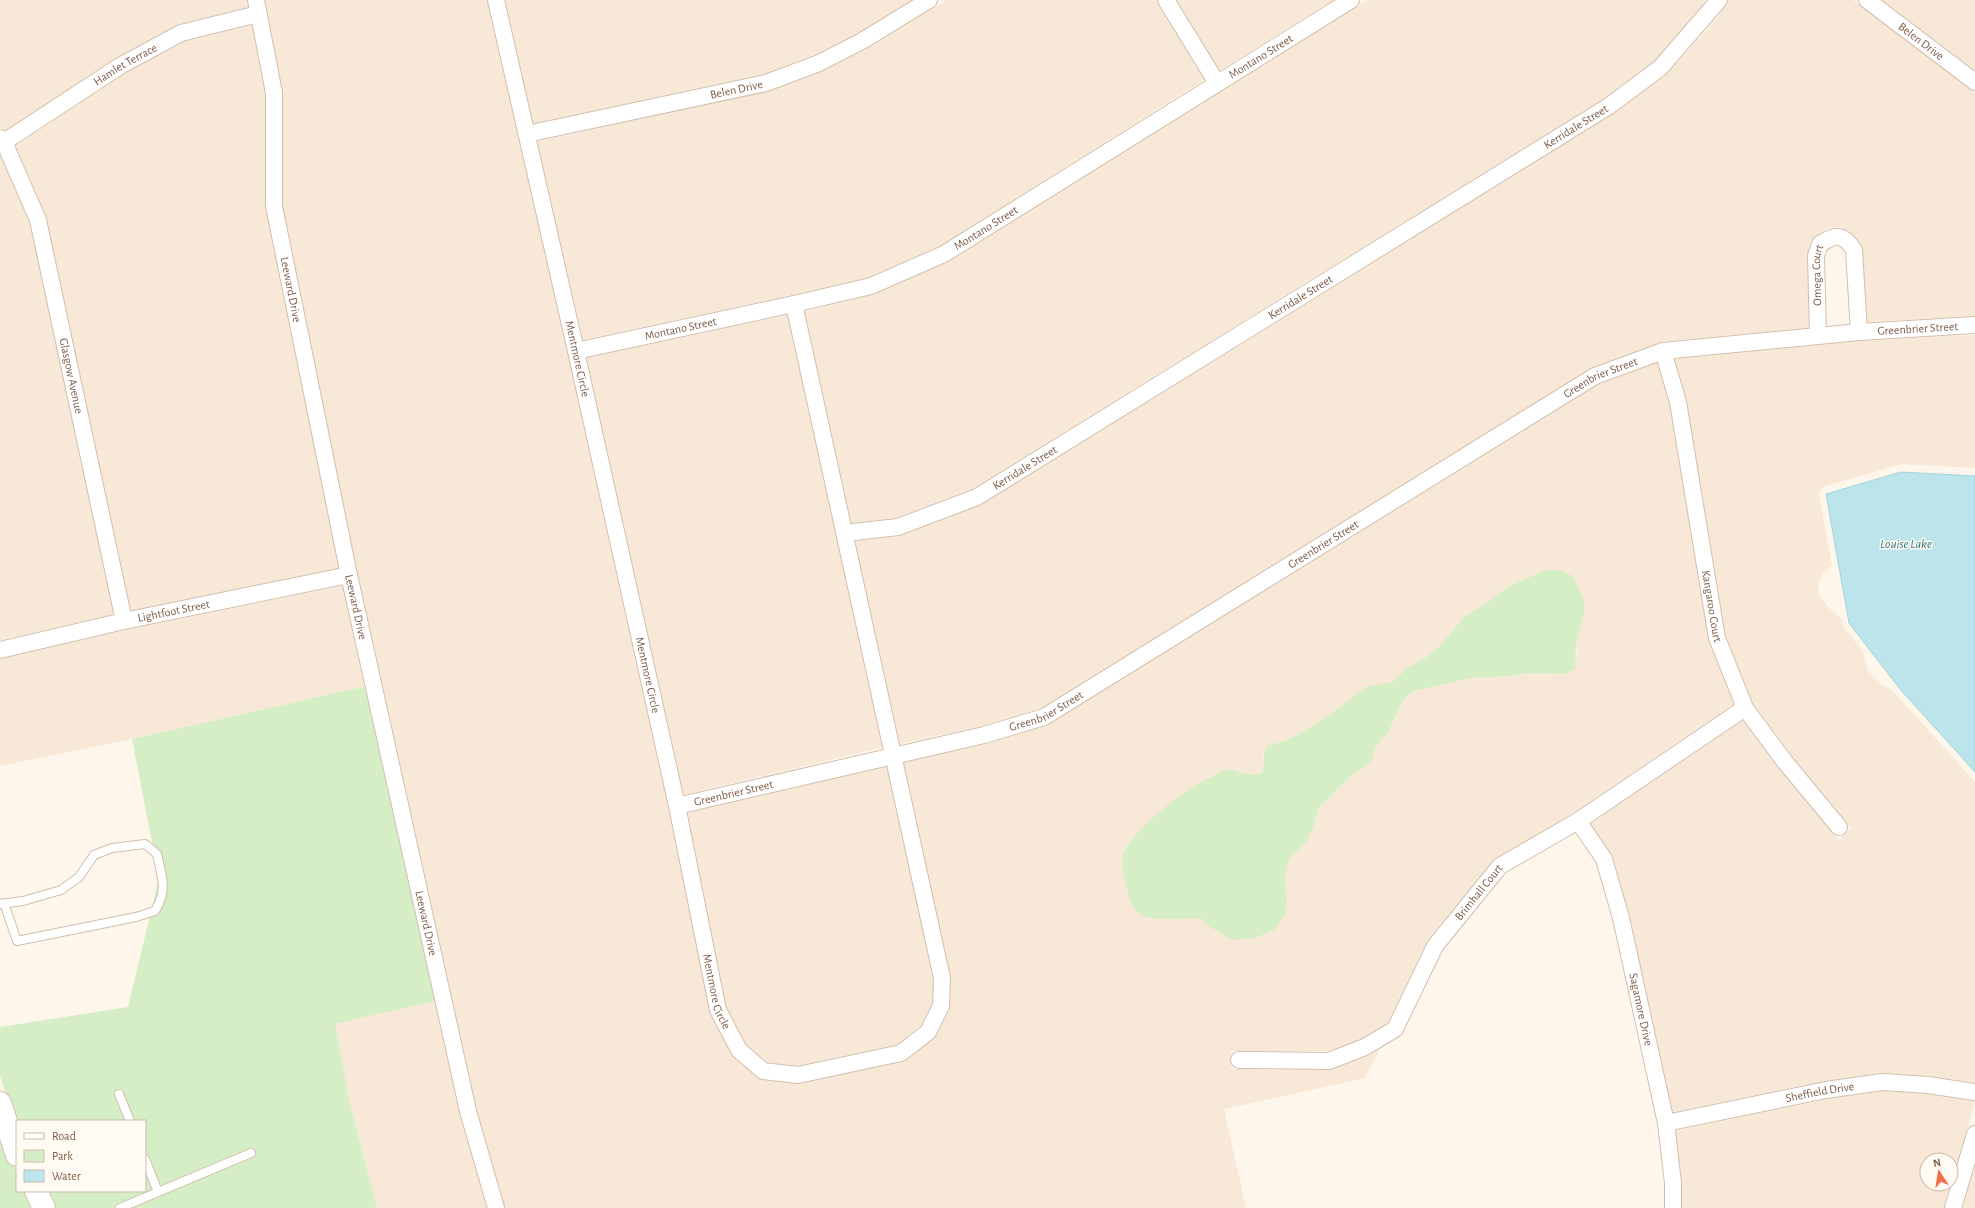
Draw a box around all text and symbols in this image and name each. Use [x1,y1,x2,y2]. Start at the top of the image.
street label: Belen Drive [1896,20,1946,62]
street label: Montano Street [1227,32,1295,81]
street label: Hamlet Terrace [91,41,159,88]
street label: Belen Drive [709,78,764,101]
street label: Kerridale Street [1542,102,1610,151]
street label: Montano Street [952,203,1020,252]
street label: Omega Court [1810,243,1825,306]
street label: Leeward Drive [278,256,303,323]
street label: Kerridale Street [1266,273,1335,321]
street label: Montano Street [644,315,718,342]
street label: Mentmore Circle [563,320,592,398]
street label: Greenbrier Street [1877,320,1959,337]
street label: Glasgow Avenue [57,337,85,415]
street label: Greenbrier Street [1561,355,1639,400]
street label: Kerridale Street [991,443,1059,492]
street label: Greenbrier Street [1286,518,1361,571]
water label: Louise Lake [1880,538,1932,551]
street label: Kangaroo Court [1700,569,1724,644]
street label: Leeward Drive [343,573,369,641]
street label: Lightfoot Street [137,598,211,624]
street label: Mentmore Circle [634,636,662,714]
street label: Greenbrier Street [1008,688,1085,733]
street label: Greenbrier Street [693,778,774,808]
street label: Brimhall Court [1453,862,1505,922]
street label: Leeward Drive [413,890,439,957]
street label: Mentmore Circle [701,953,733,1031]
street label: Sagamore Drive [1627,972,1655,1047]
street label: Sheffield Drive [1785,1080,1855,1104]
legend [16,1120,146,1192]
text: Road [52,1130,76,1142]
text: Park [52,1150,73,1162]
north arrow [1919,1152,1959,1192]
text: N [1932,1157,1942,1169]
text: Water [52,1170,81,1182]

